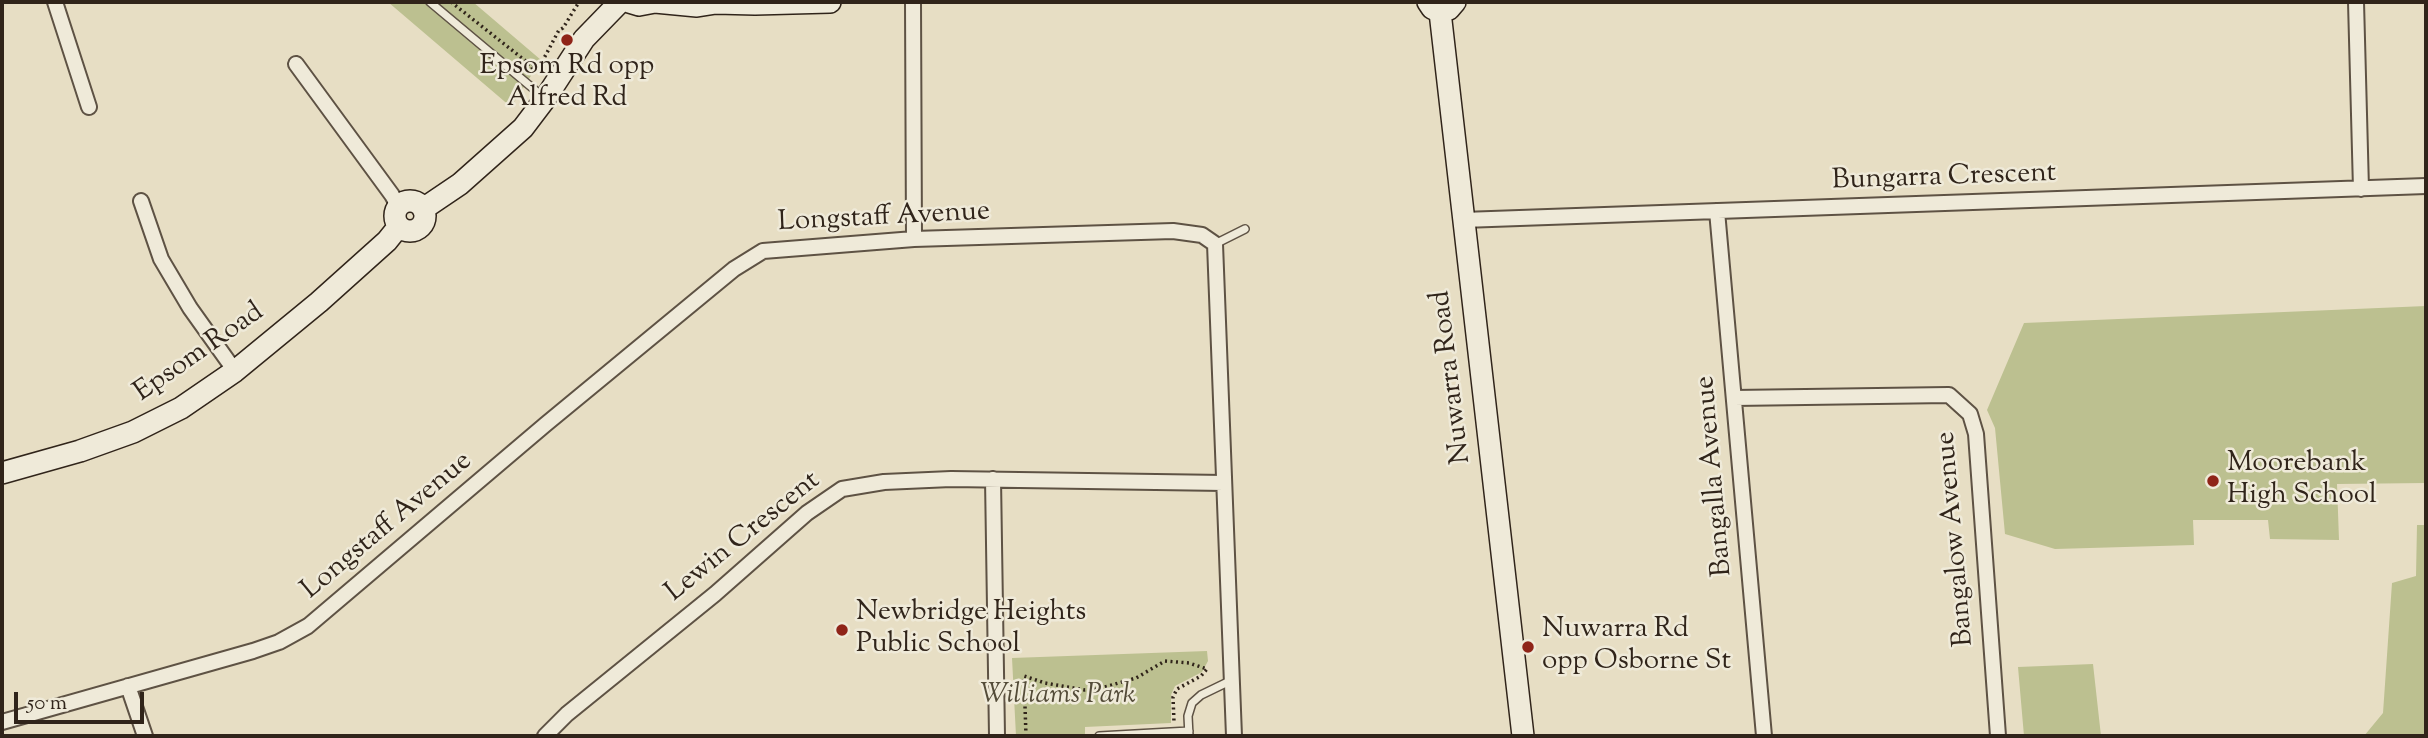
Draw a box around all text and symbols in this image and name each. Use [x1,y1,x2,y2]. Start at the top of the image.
marker: Epsom Rd opp Alfred Rd [559,32,575,48]
place label: Epsom Rd opp Alfred Rd [480,51,654,117]
street label: Bungarra Crescent [1831,158,2057,200]
street label: Longstaff Avenue [777,197,991,241]
street label: Nuwarra Road [1426,288,1480,466]
street label: Epsom Road [129,297,271,411]
street label: Bangalla Avenue [1690,374,1742,578]
street label: Bangalow Avenue [1931,430,1983,648]
street label: Longstaff Avenue [296,446,480,608]
place label: Moorebank High School [2227,448,2377,514]
street label: Lewin Crescent [660,465,828,611]
marker: Moorebank High School [2205,473,2221,489]
place label: Newbridge Heights Public School [856,597,1086,663]
place label: Nuwarra Rd opp Osborne St [1542,614,1731,680]
marker: Newbridge Heights Public School [834,622,850,638]
marker: Nuwarra Rd opp Osborne St [1520,639,1536,655]
scale bar [18,678,147,722]
park label: Williams Park [980,680,1136,714]
text: 50 m [27,689,67,719]

